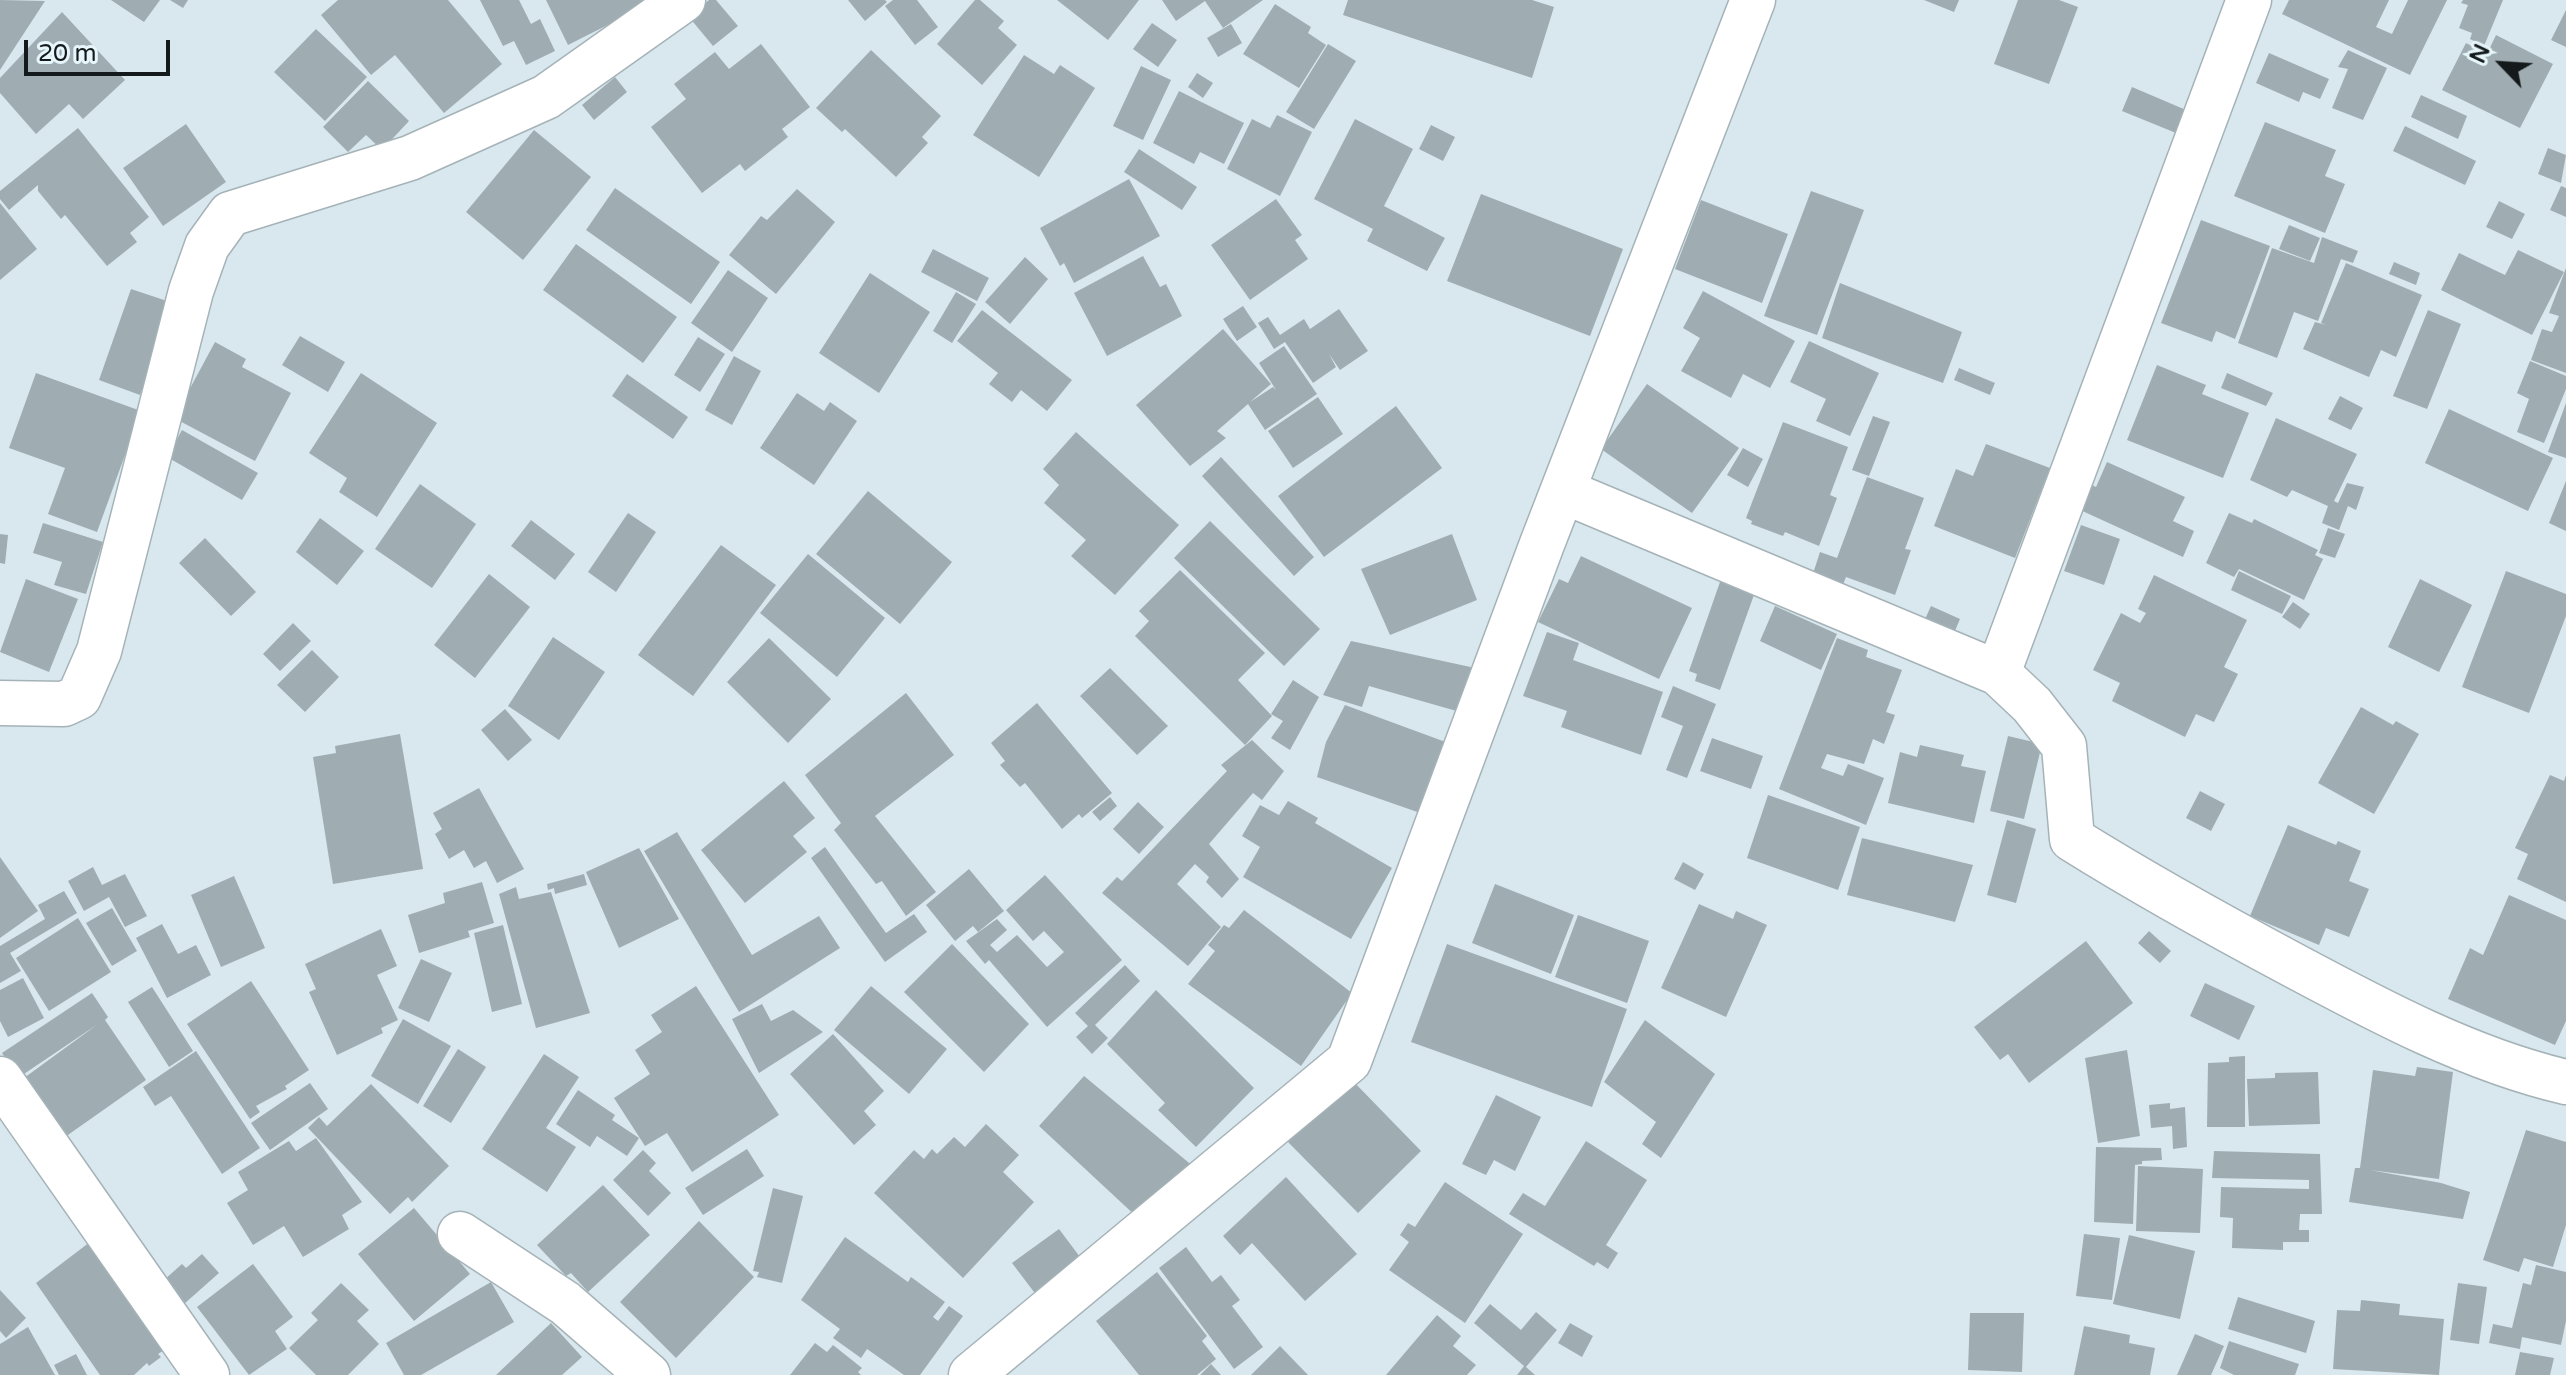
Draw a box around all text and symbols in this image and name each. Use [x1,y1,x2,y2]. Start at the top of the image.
scale bar [28,24,174,74]
north arrow [2462,24,2542,104]
text: 20 m [38,39,96,68]
text: N [2465,40,2496,67]

